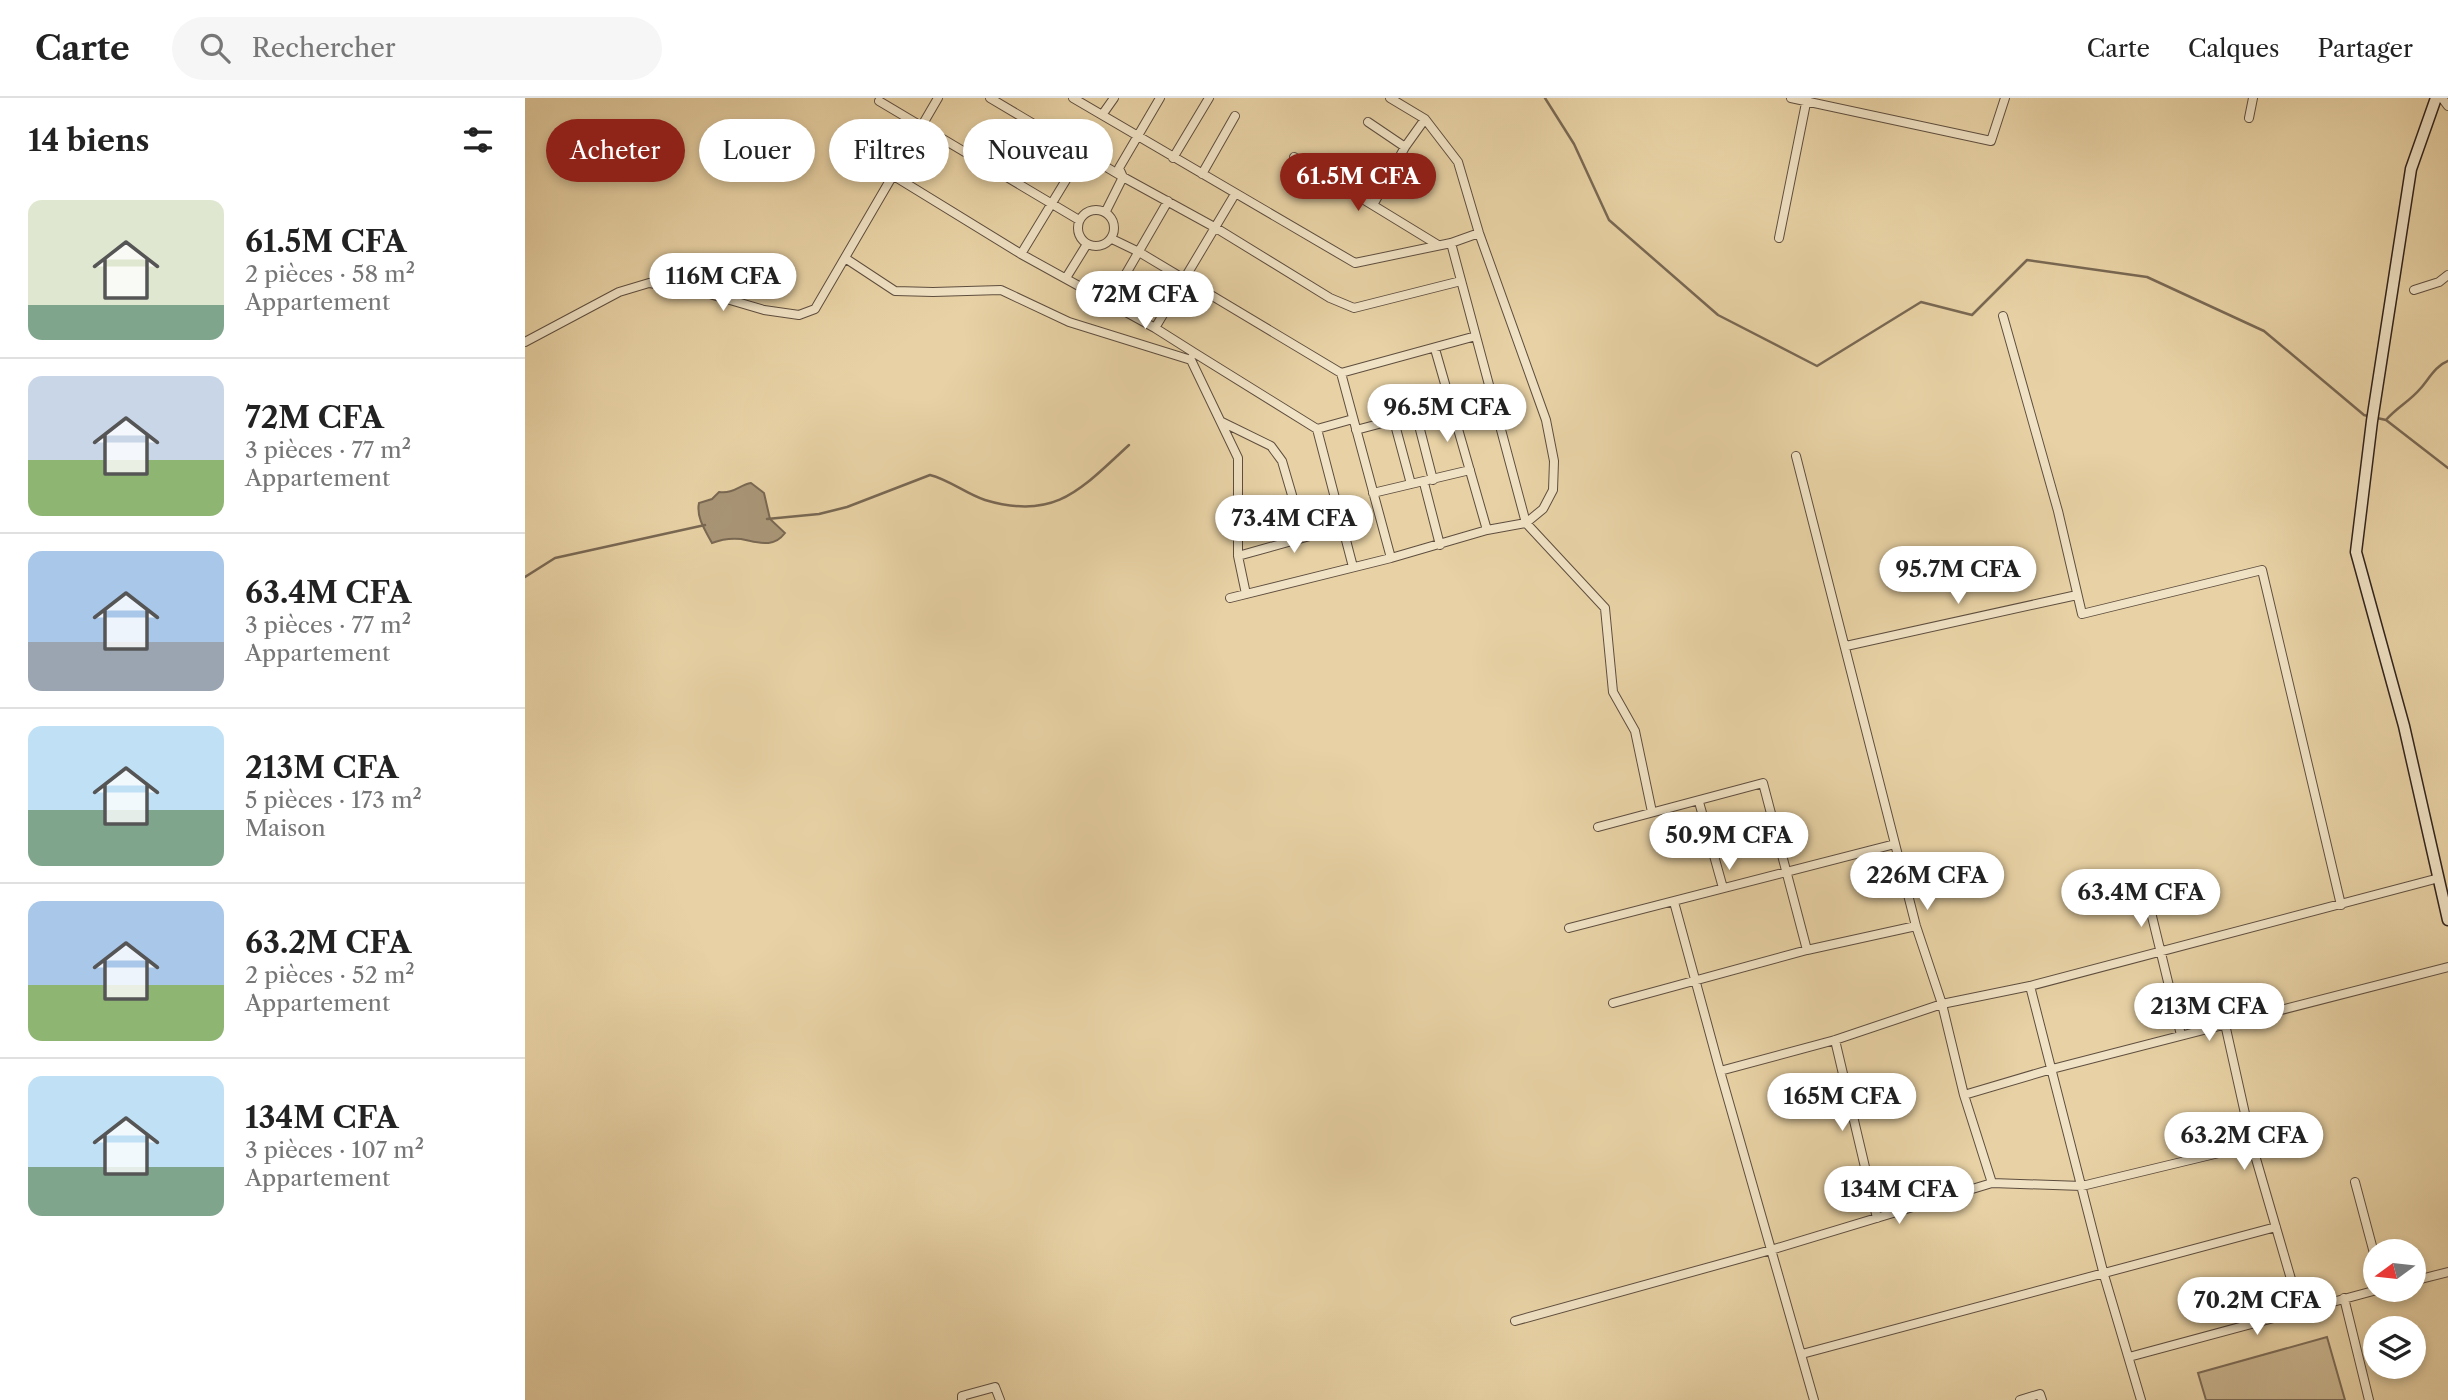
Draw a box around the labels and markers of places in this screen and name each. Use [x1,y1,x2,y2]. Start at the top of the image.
pin: 61.5M CFA [1278,153,1438,213]
pin: 116M CFA [651,254,795,313]
pin: 72M CFA [1080,272,1210,331]
pin: 96.5M CFA [1367,384,1527,444]
pin: 73.4M CFA [1214,496,1374,555]
pin: 95.7M CFA [1878,546,2038,606]
pin: 50.9M CFA [1649,812,1809,872]
pin: 226M CFA [1855,852,1999,912]
pin: 63.4M CFA [2061,870,2221,929]
pin: 213M CFA [2137,984,2281,1043]
pin: 165M CFA [1770,1074,1914,1133]
pin: 63.2M CFA [2164,1112,2324,1172]
pin: 134M CFA [1827,1166,1971,1226]
pin: 70.2M CFA [2177,1278,2337,1337]

